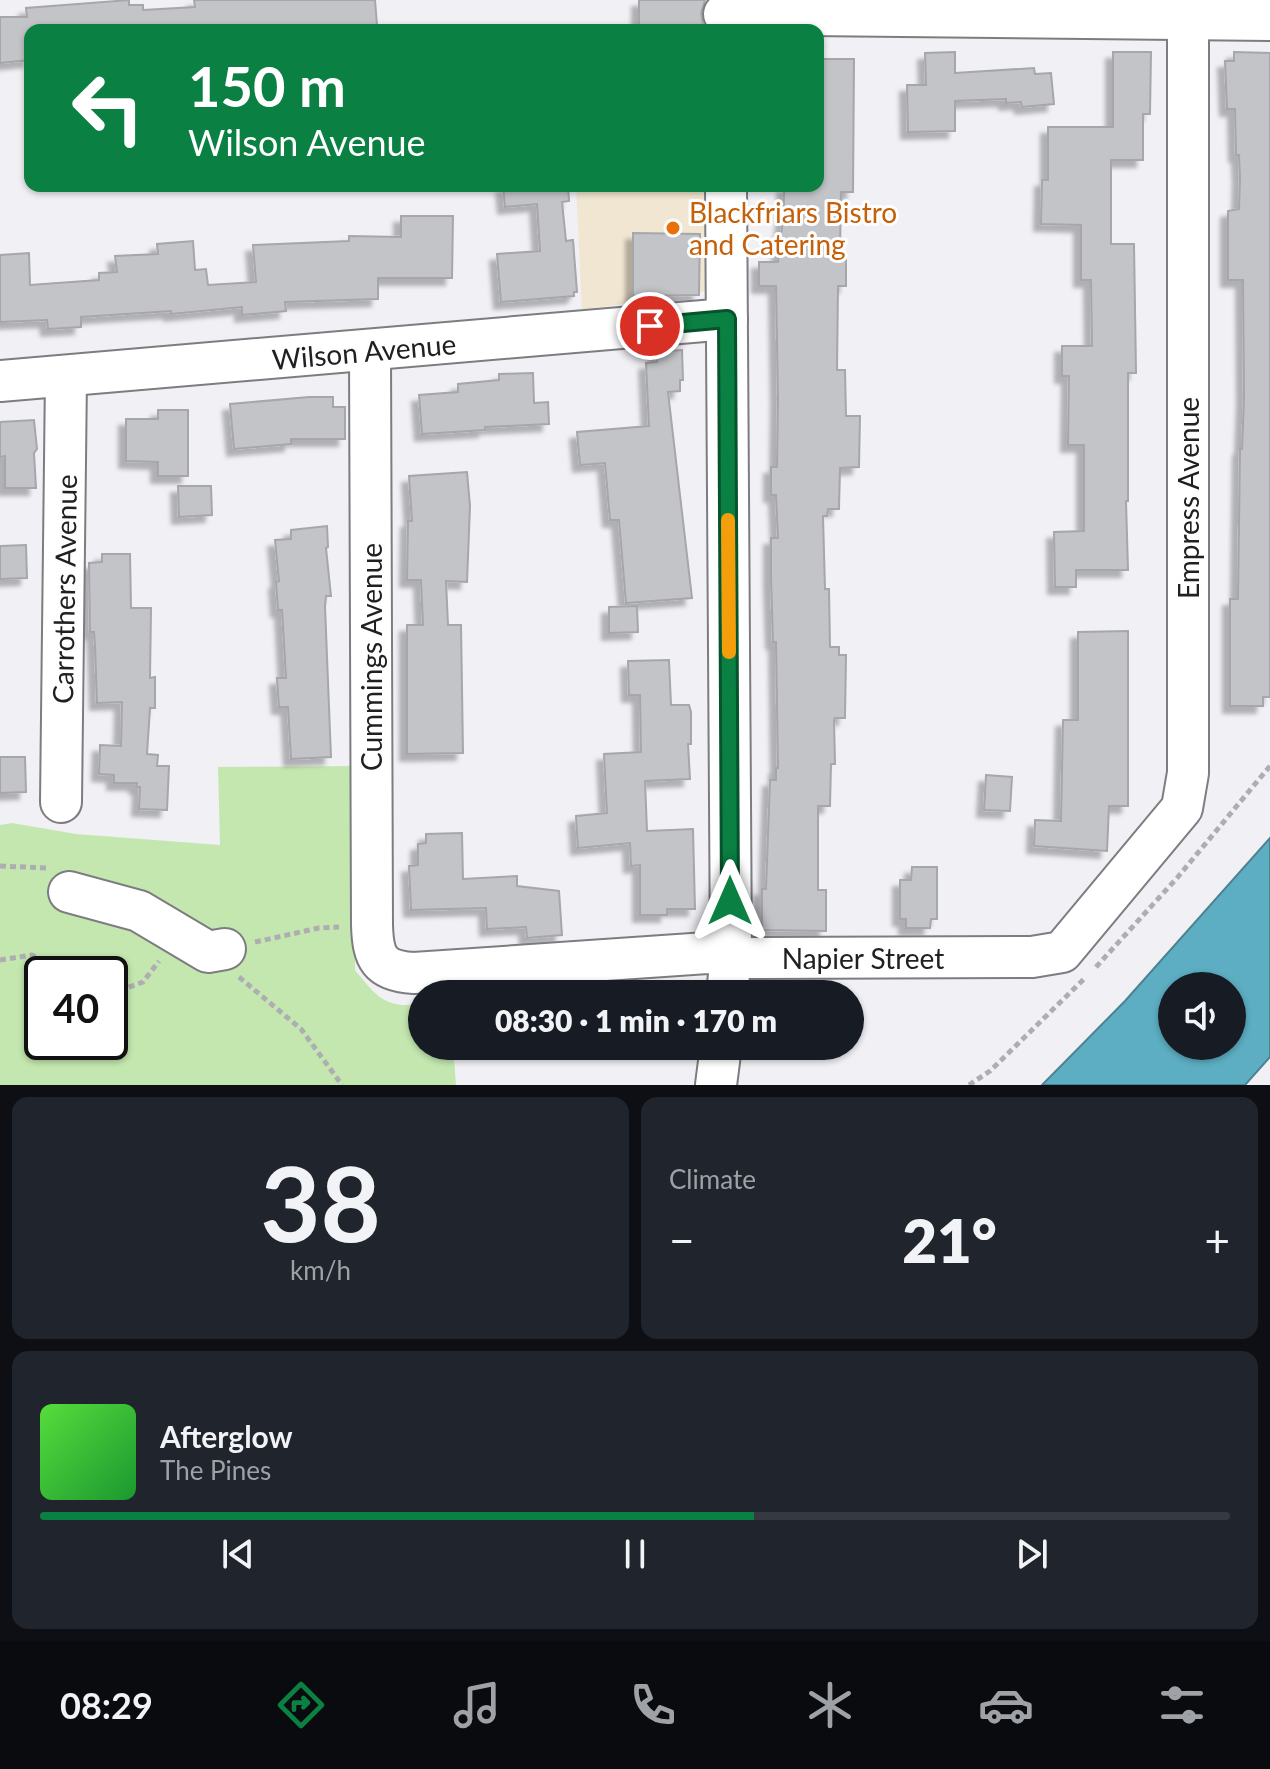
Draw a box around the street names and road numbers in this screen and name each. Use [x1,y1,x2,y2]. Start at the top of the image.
street label: Wilson Avenue [270,326,458,376]
street label: Empress Avenue [1171,397,1205,599]
street label: Carrothers Avenue [45,474,83,704]
street label: Cummings Avenue [354,543,388,771]
street label: Napier Street [782,941,944,975]

